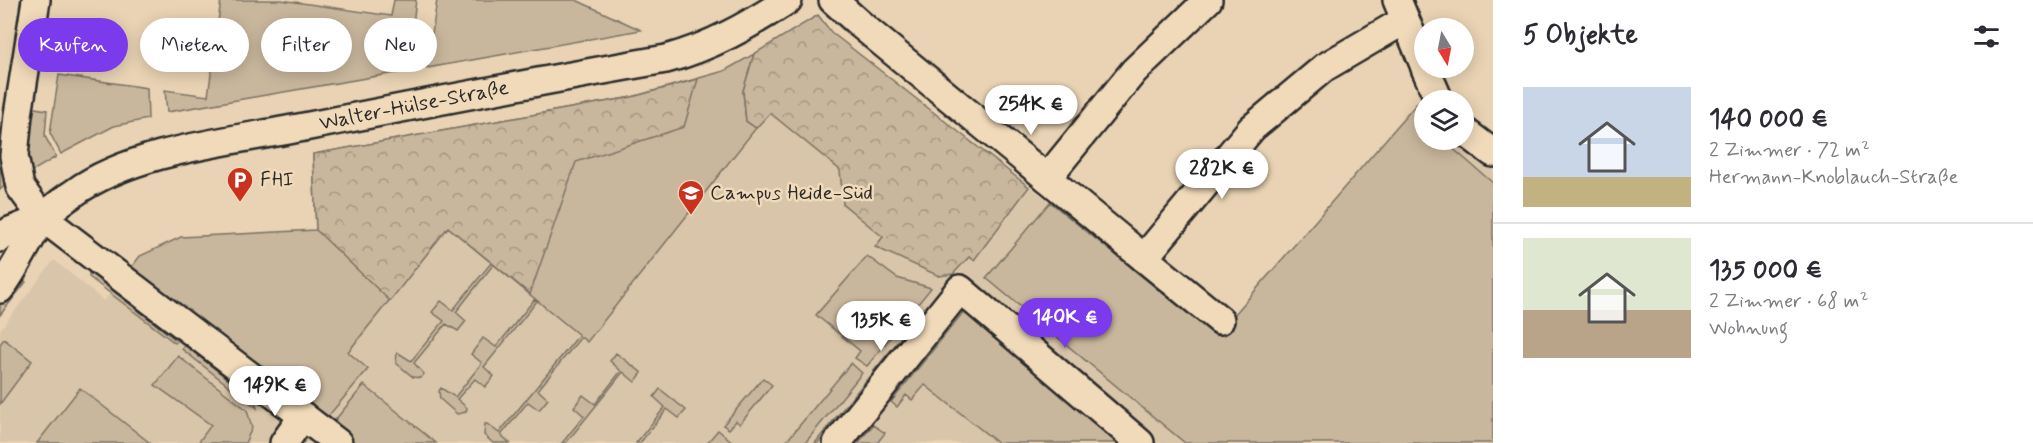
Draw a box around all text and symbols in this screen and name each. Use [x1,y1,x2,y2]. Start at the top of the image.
chip: Kaufen [18,18,128,72]
chip: Mieten [140,18,249,72]
chip: Filter [261,18,352,72]
chip: Neu [364,18,437,72]
north arrow [1414,18,1474,78]
map controls [1414,18,1474,150]
text: 5 Objekte [1523,19,1638,53]
icon: filters [1970,20,2003,53]
street label: Walter-Hülse-Straße [317,74,511,138]
pin: 254K € [982,85,1080,136]
button: layers [1414,90,1474,150]
text: 254K € [999,91,1063,118]
text: 140 000 € [1709,103,1828,137]
icon: home [1571,111,1643,183]
text: 2 Zimmer · 72 m² [1709,137,1870,164]
pin: 282K € [1173,149,1271,200]
text: 282K € [1189,155,1255,182]
text: Hermann-Knoblauch-Straße [1709,164,1958,191]
parking icon: FHI [225,165,255,203]
place label: FHI [260,166,294,194]
school or university icon: Campus Heide-Süd [676,178,706,216]
place label: Campus Heide-Süd [710,179,873,207]
text: 135 000 € [1709,254,1822,288]
icon: home [1571,262,1643,334]
text: 2 Zimmer · 68 m² [1709,288,1868,315]
pin: 140K € [1016,298,1114,349]
pin: 135K € [832,301,930,352]
text: 140K € [1032,304,1098,331]
text: 135K € [850,307,912,334]
text: Wohnung [1709,315,1788,342]
pin: 149K € [226,366,324,417]
text: 149K € [243,372,307,399]

